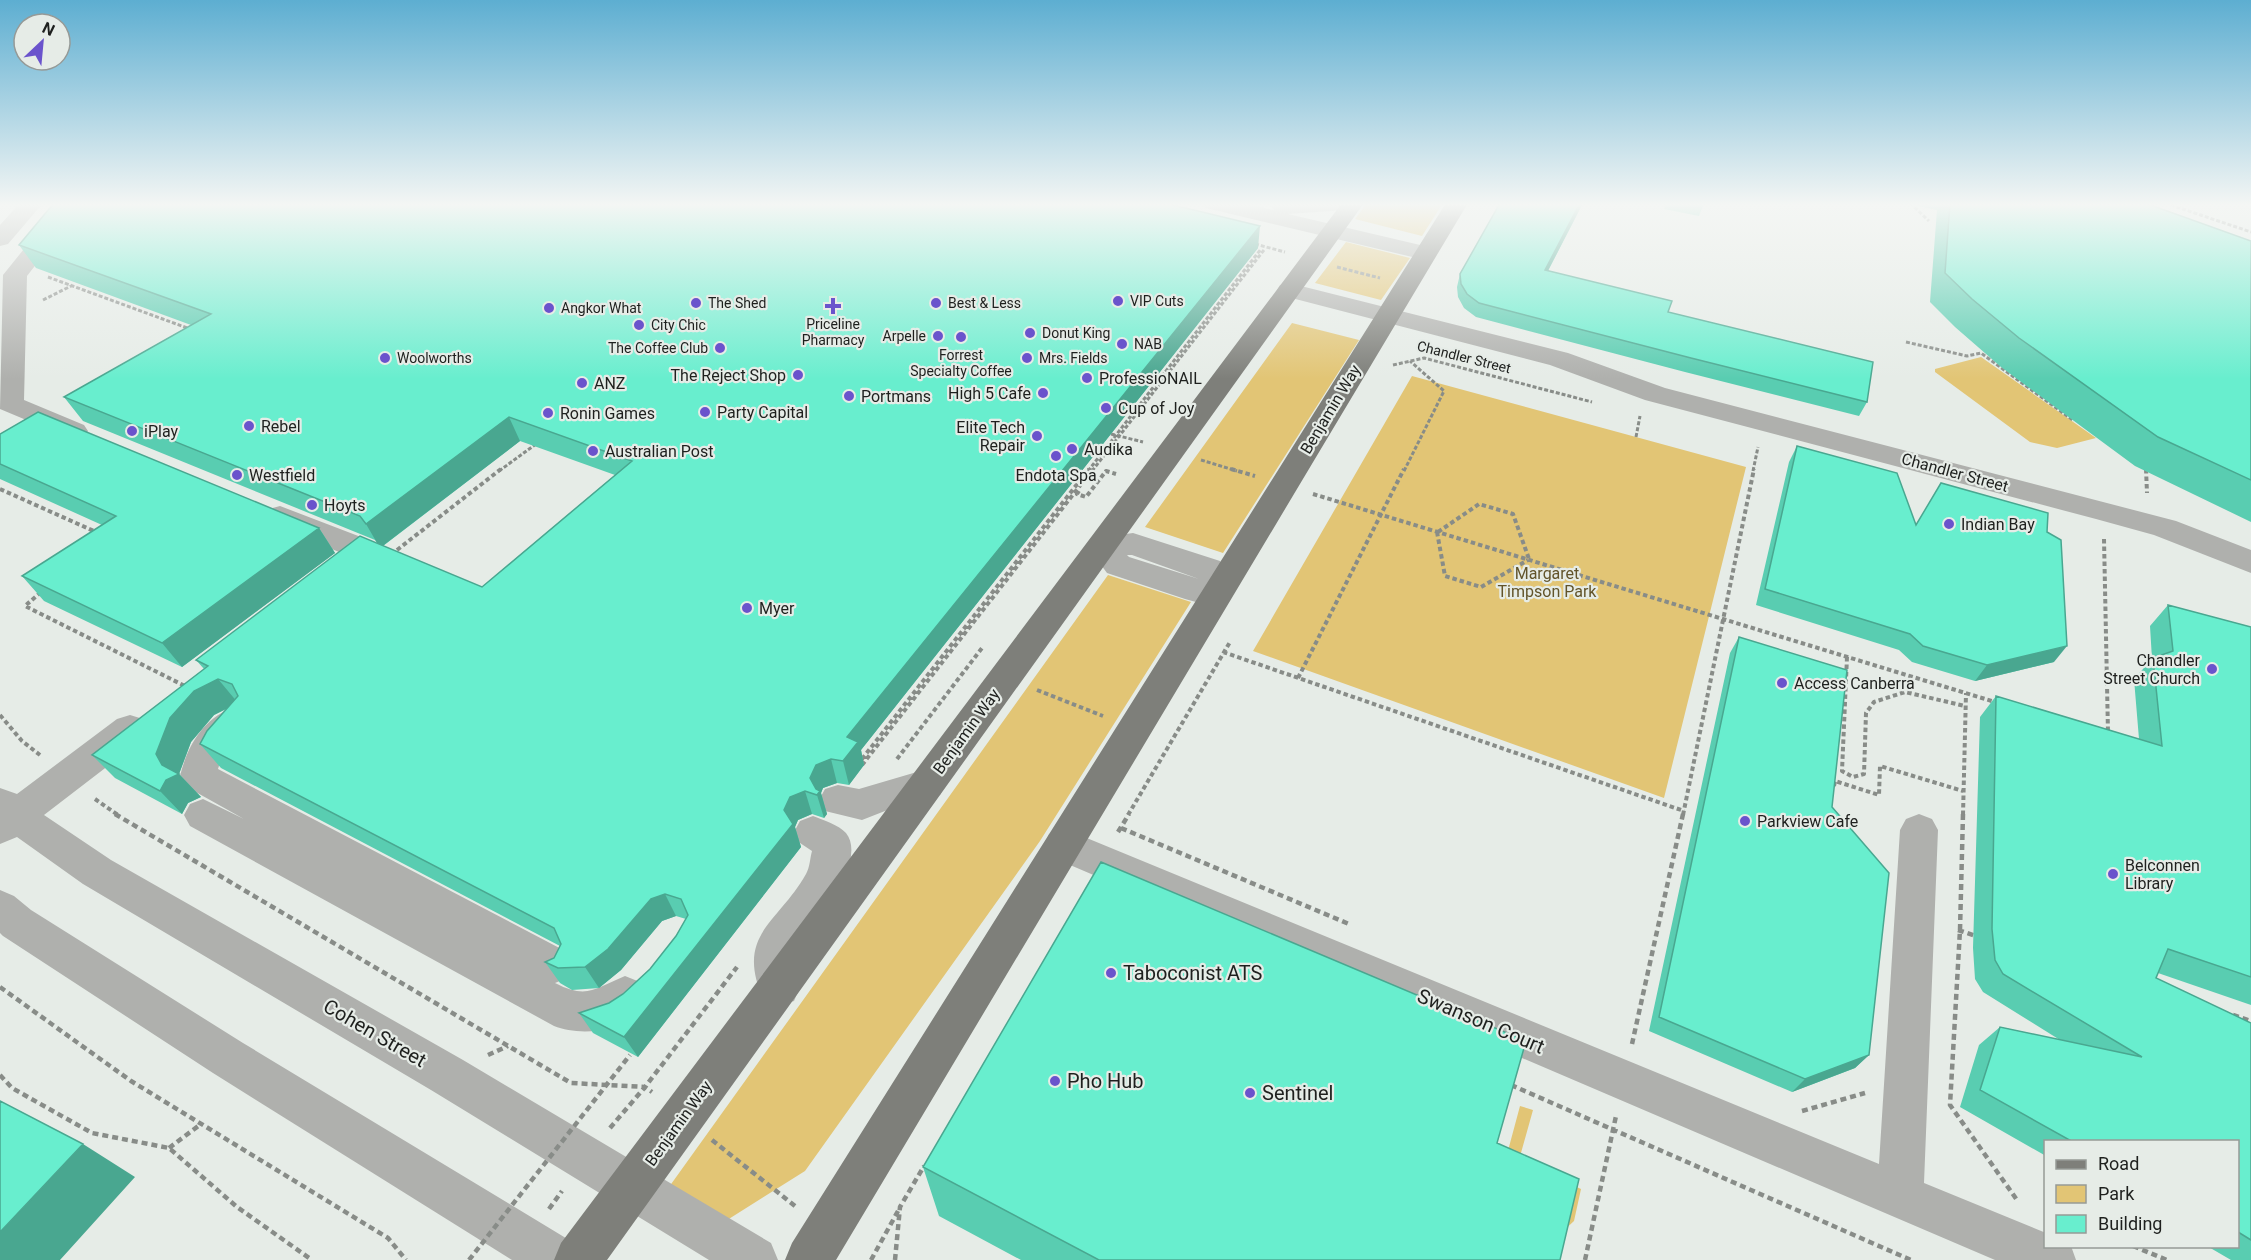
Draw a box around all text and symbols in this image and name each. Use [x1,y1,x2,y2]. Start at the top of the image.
north arrow [12,12,72,72]
text: N [39,18,58,40]
place label: VIP Cuts [1130,293,1184,309]
marker: VIP Cuts [1111,294,1125,308]
place label: The Shed [708,295,766,311]
place label: Best & Less [948,295,1021,311]
marker: The Shed [689,296,703,310]
marker: Best & Less [929,296,943,310]
marker: Priceline Pharmacy [826,299,840,313]
place label: Angkor What [561,300,642,316]
marker: Angkor What [542,301,556,315]
place label: Priceline Pharmacy [802,316,865,348]
place label: City Chic [651,317,706,333]
marker: City Chic [632,318,646,332]
place label: Donut King [1042,325,1110,341]
marker: Donut King [1023,326,1037,340]
place label: Arpelle [883,328,926,344]
marker: Arpelle [931,329,945,343]
marker: Forrest Specialty Coffee [954,330,968,344]
place label: NAB [1134,336,1162,352]
marker: NAB [1115,337,1129,351]
street label: Chandler Street [1415,338,1513,376]
place label: The Coffee Club [608,340,708,356]
marker: The Coffee Club [713,341,727,355]
place label: Forrest Specialty Coffee [910,347,1012,379]
place label: Woolworths [397,350,472,366]
place label: Mrs. Fields [1039,350,1107,366]
marker: Woolworths [378,351,392,365]
marker: Mrs. Fields [1020,351,1034,365]
street label: Benjamin Way [1296,361,1365,457]
place label: The Reject Shop [671,366,786,385]
marker: The Reject Shop [791,368,805,382]
place label: ProfessioNAIL [1099,369,1202,388]
marker: ProfessioNAIL [1080,371,1094,385]
place label: ANZ [594,374,625,393]
marker: ANZ [575,376,589,390]
place label: High 5 Cafe [948,384,1031,403]
marker: High 5 Cafe [1036,386,1050,400]
place label: Portmans [861,387,931,406]
marker: Portmans [842,389,856,403]
place label: Cup of Joy [1118,399,1195,418]
marker: Cup of Joy [1099,401,1113,415]
place label: Party Capital [717,403,808,422]
place label: Ronin Games [560,404,655,423]
marker: Party Capital [698,405,712,419]
marker: Ronin Games [541,406,555,420]
place label: Rebel [261,417,301,436]
place label: Elite Tech Repair [956,418,1026,455]
marker: Rebel [242,419,256,433]
place label: iPlay [144,422,178,441]
marker: iPlay [125,424,139,438]
marker: Elite Tech Repair [1030,429,1044,443]
place label: Audika [1084,440,1133,459]
place label: Australian Post [605,442,713,461]
marker: Audika [1065,442,1079,456]
marker: Australian Post [586,444,600,458]
marker: Endota Spa [1049,449,1063,463]
street label: Chandler Street [1899,449,2010,496]
place label: Westfield [249,466,315,485]
place label: Endota Spa [1015,466,1097,485]
marker: Westfield [230,468,244,482]
place label: Hoyts [324,496,365,515]
marker: Hoyts [305,498,319,512]
place label: Indian Bay [1961,515,2035,534]
marker: Indian Bay [1942,517,1956,531]
park label: Margaret Timpson Park [1498,564,1597,601]
place label: Myer [759,599,795,618]
marker: Myer [740,601,754,615]
place label: Chandler Street Church [2103,651,2201,688]
marker: Chandler Street Church [2205,662,2219,676]
place label: Access Canberra [1794,674,1915,693]
marker: Access Canberra [1775,676,1789,690]
street label: Benjamin Way [929,685,1004,778]
place label: Parkview Cafe [1757,812,1858,831]
marker: Parkview Cafe [1738,814,1752,828]
place label: Belconnen Library [2125,856,2200,893]
marker: Belconnen Library [2106,867,2120,881]
place label: Taboconist ATS [1123,961,1263,985]
marker: Taboconist ATS [1104,966,1118,980]
street label: Swanson Court [1414,983,1548,1059]
street label: Cohen Street [319,994,431,1072]
place label: Pho Hub [1067,1069,1144,1093]
marker: Pho Hub [1048,1074,1062,1088]
street label: Benjamin Way [641,1077,716,1170]
place label: Sentinel [1262,1081,1333,1105]
marker: Sentinel [1243,1086,1257,1100]
legend [2044,1140,2239,1248]
text: Road [2098,1153,2139,1174]
text: Park [2098,1183,2135,1204]
text: Building [2098,1213,2162,1234]

